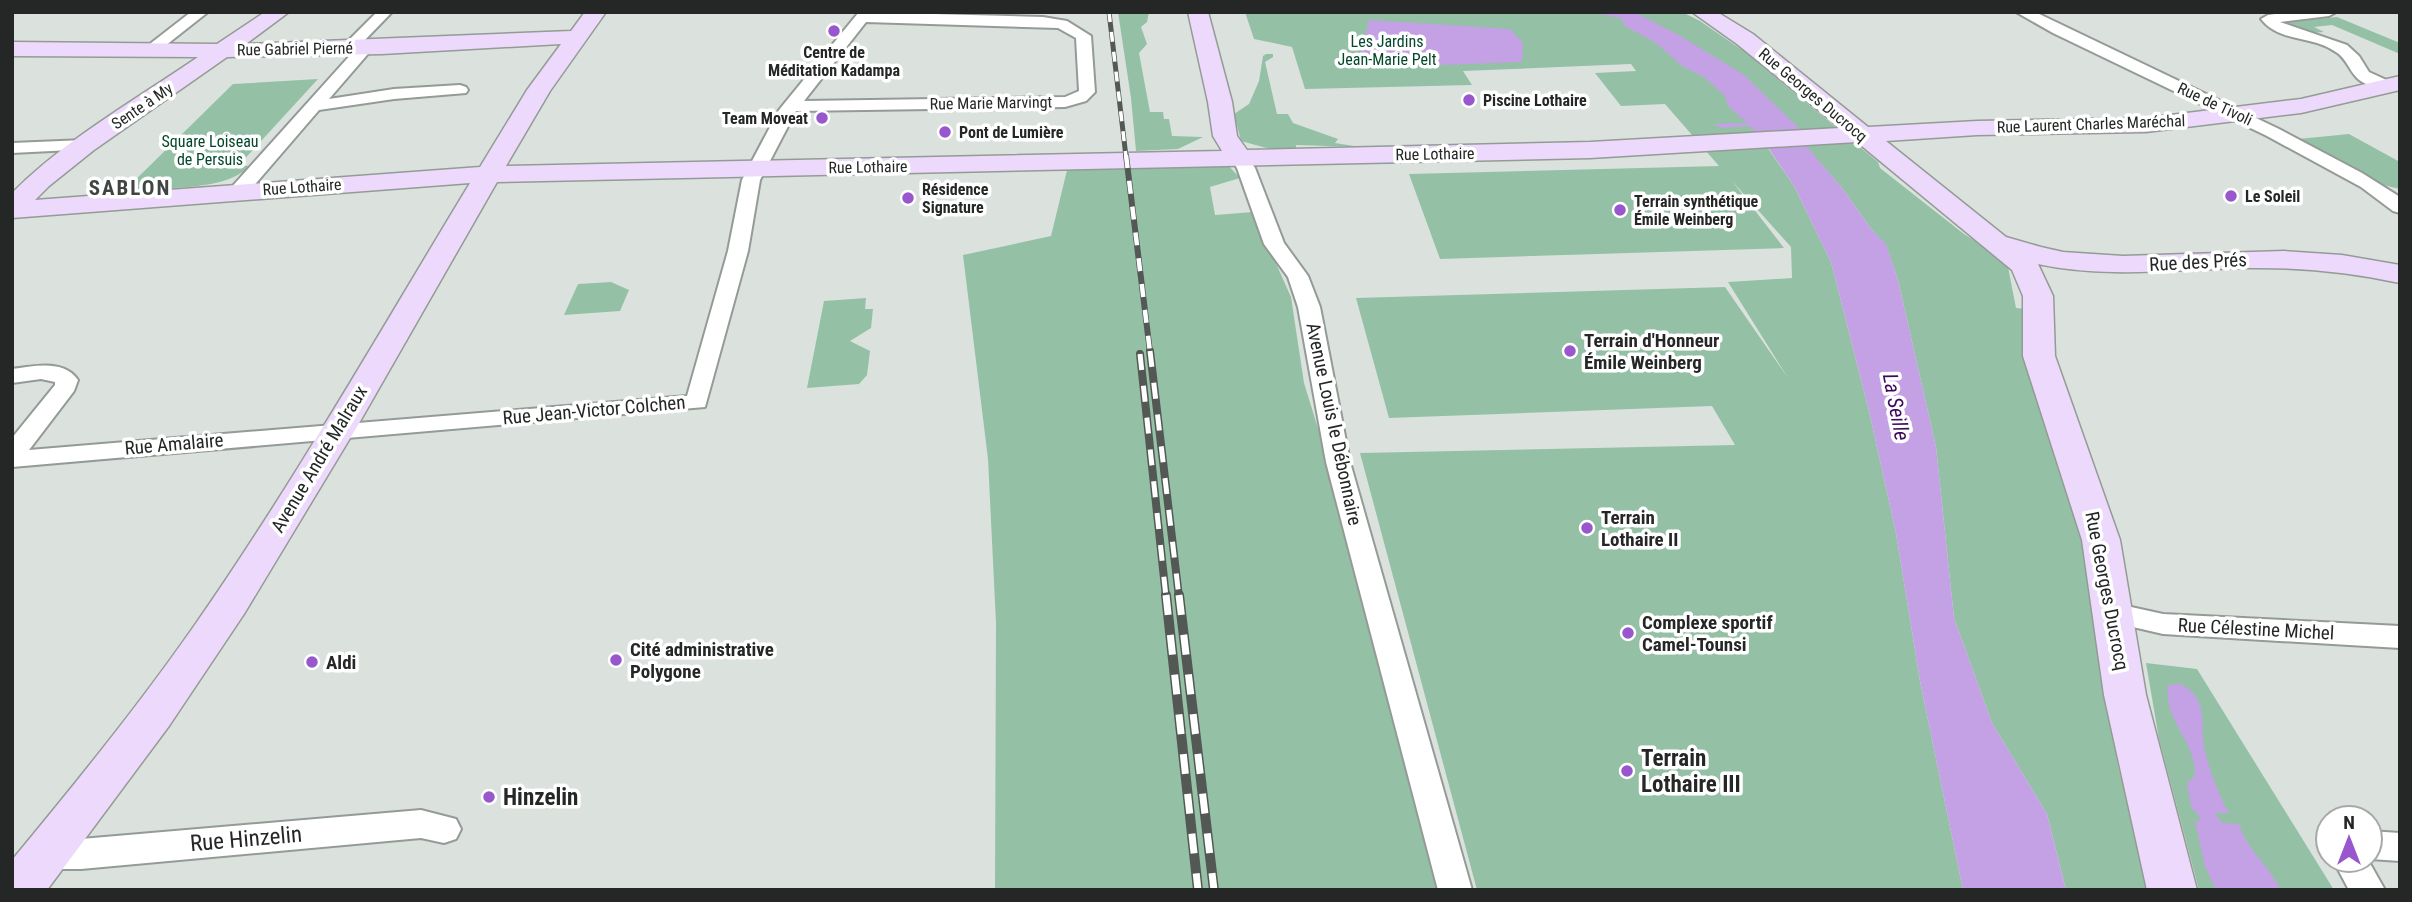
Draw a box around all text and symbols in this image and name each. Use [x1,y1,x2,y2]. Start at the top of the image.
marker: Centre de Méditation Kadampa [826,23,842,39]
park label: Les Jardins Jean-Marie Pelt [1338,32,1437,69]
street label: Rue Gabriel Pierné [237,38,353,60]
place label: Centre de Méditation Kadampa [768,43,900,80]
street label: Rue Georges Ducrocq [1755,44,1871,146]
street label: Sente à My [108,78,176,133]
street label: Rue de Tivoli [2175,78,2255,130]
place label: Piscine Lothaire [1483,91,1587,110]
street label: Rue Marie Marvingt [930,92,1053,114]
marker: Piscine Lothaire [1461,92,1477,108]
place label: Team Moveat [722,109,808,128]
marker: Team Moveat [814,110,830,126]
street label: Rue Laurent Charles Maréchal [1996,111,2186,137]
place label: Pont de Lumière [959,123,1064,142]
marker: Pont de Lumière [937,124,953,140]
park label: Square Loiseau de Persuis [161,132,259,169]
street label: Rue Lothaire [1395,144,1475,164]
street label: Rue Lothaire [828,157,908,177]
street label: Rue Lothaire [262,175,342,199]
district label: SABLON [89,176,171,200]
place label: Résidence Signature [922,180,989,217]
place label: Le Soleil [2245,187,2300,206]
marker: Le Soleil [2223,188,2239,204]
marker: Résidence Signature [900,190,916,206]
place label: Terrain synthétique Émile Weinberg [1634,192,1759,229]
marker: Terrain synthétique Émile Weinberg [1612,202,1628,218]
street label: Rue des Prés [2149,248,2247,276]
street label: Avenue Louis le Débonnaire [1301,320,1367,528]
place label: Terrain d'Honneur Émile Weinberg [1584,329,1719,374]
marker: Terrain d'Honneur Émile Weinberg [1562,343,1578,359]
water label: La Seille [1878,371,1914,443]
street label: Avenue André Malraux [266,381,372,537]
street label: Rue Jean-Victor Colchen [502,391,686,429]
street label: Rue Amalaire [124,428,225,460]
place label: Terrain Lothaire II [1601,506,1678,551]
street label: Rue Georges Ducrocq [2080,510,2134,672]
marker: Terrain Lothaire II [1579,520,1595,536]
place label: Complexe sportif Camel-Tounsi [1642,611,1773,656]
street label: Rue Célestine Michel [2177,613,2335,645]
marker: Complexe sportif Camel-Tounsi [1620,625,1636,641]
place label: Cité administrative Polygone [630,638,774,683]
place label: Aldi [326,651,356,674]
marker: Cité administrative Polygone [608,652,624,668]
marker: Aldi [304,654,320,670]
place label: Terrain Lothaire III [1641,745,1741,798]
marker: Terrain Lothaire III [1619,763,1635,779]
place label: Hinzelin [503,784,578,811]
marker: Hinzelin [481,789,497,805]
north arrow [2314,804,2384,874]
text: N [2343,811,2355,834]
street label: Rue Hinzelin [189,821,303,857]

